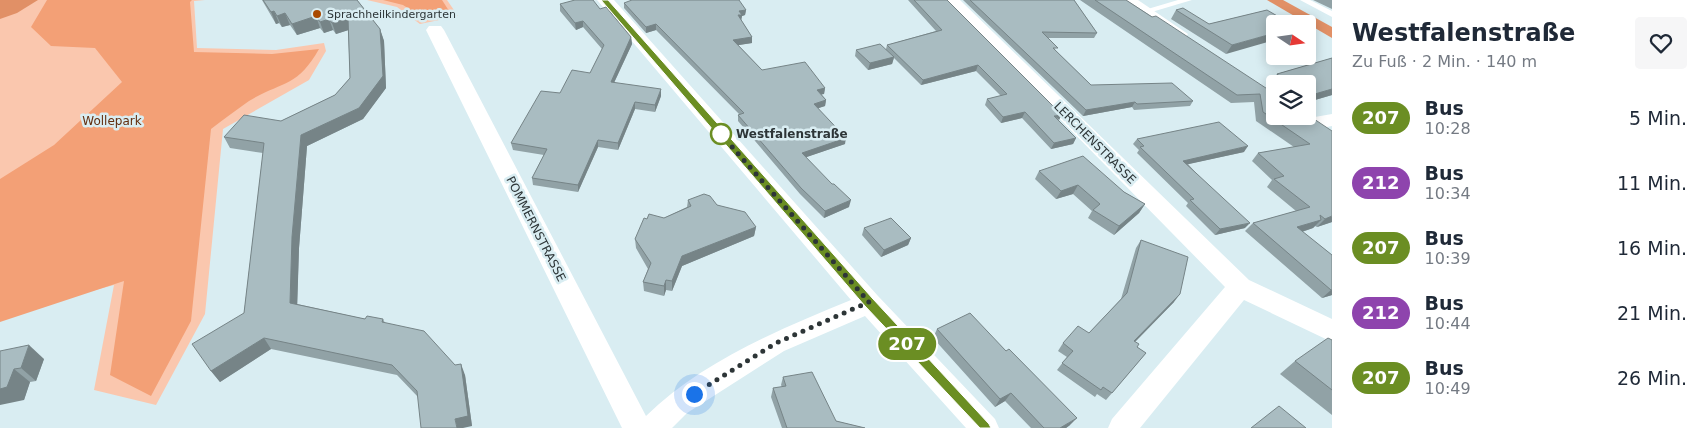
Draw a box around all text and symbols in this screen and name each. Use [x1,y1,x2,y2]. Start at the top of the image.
marker: Sprachheilkindergarten [311,8,323,20]
place label: Sprachheilkindergarten [327,8,456,21]
north arrow [1266,15,1316,65]
map controls [1266,15,1316,125]
button: heart [1635,17,1687,69]
text: Westfalenstraße [1352,19,1575,47]
text: Zu Fuß · 2 Min. · 140 m [1352,52,1537,71]
button: layers [1266,75,1316,125]
text: Bus [1425,97,1464,119]
street label: LERCHENSTRASSE [1051,99,1139,187]
text: 207 [1362,107,1400,128]
text: 5 Min. [1629,107,1687,129]
park label: Wollepark [82,114,142,128]
text: 10:28 [1425,119,1471,138]
marker: Westfalenstraße [710,123,732,145]
place label: Westfalenstraße [736,127,848,141]
text: Bus [1425,162,1464,184]
text: 212 [1362,172,1400,193]
text: 11 Min. [1617,172,1687,194]
street label: POMMERNSTRASSE [503,174,569,284]
text: 10:34 [1425,184,1471,203]
text: Bus [1425,227,1464,249]
text: 207 [1362,237,1400,258]
text: 16 Min. [1617,237,1687,259]
text: 10:39 [1425,249,1471,268]
text: Bus [1425,292,1464,314]
text: 212 [1362,302,1400,323]
text: 21 Min. [1617,302,1687,324]
text: 10:44 [1425,314,1471,333]
line badge: 207 [878,328,936,360]
text: 207 [888,333,926,354]
text: Bus [1425,357,1464,379]
text: 207 [1362,367,1400,388]
text: 26 Min. [1617,367,1687,389]
text: 10:49 [1425,379,1471,398]
your location [682,382,707,407]

